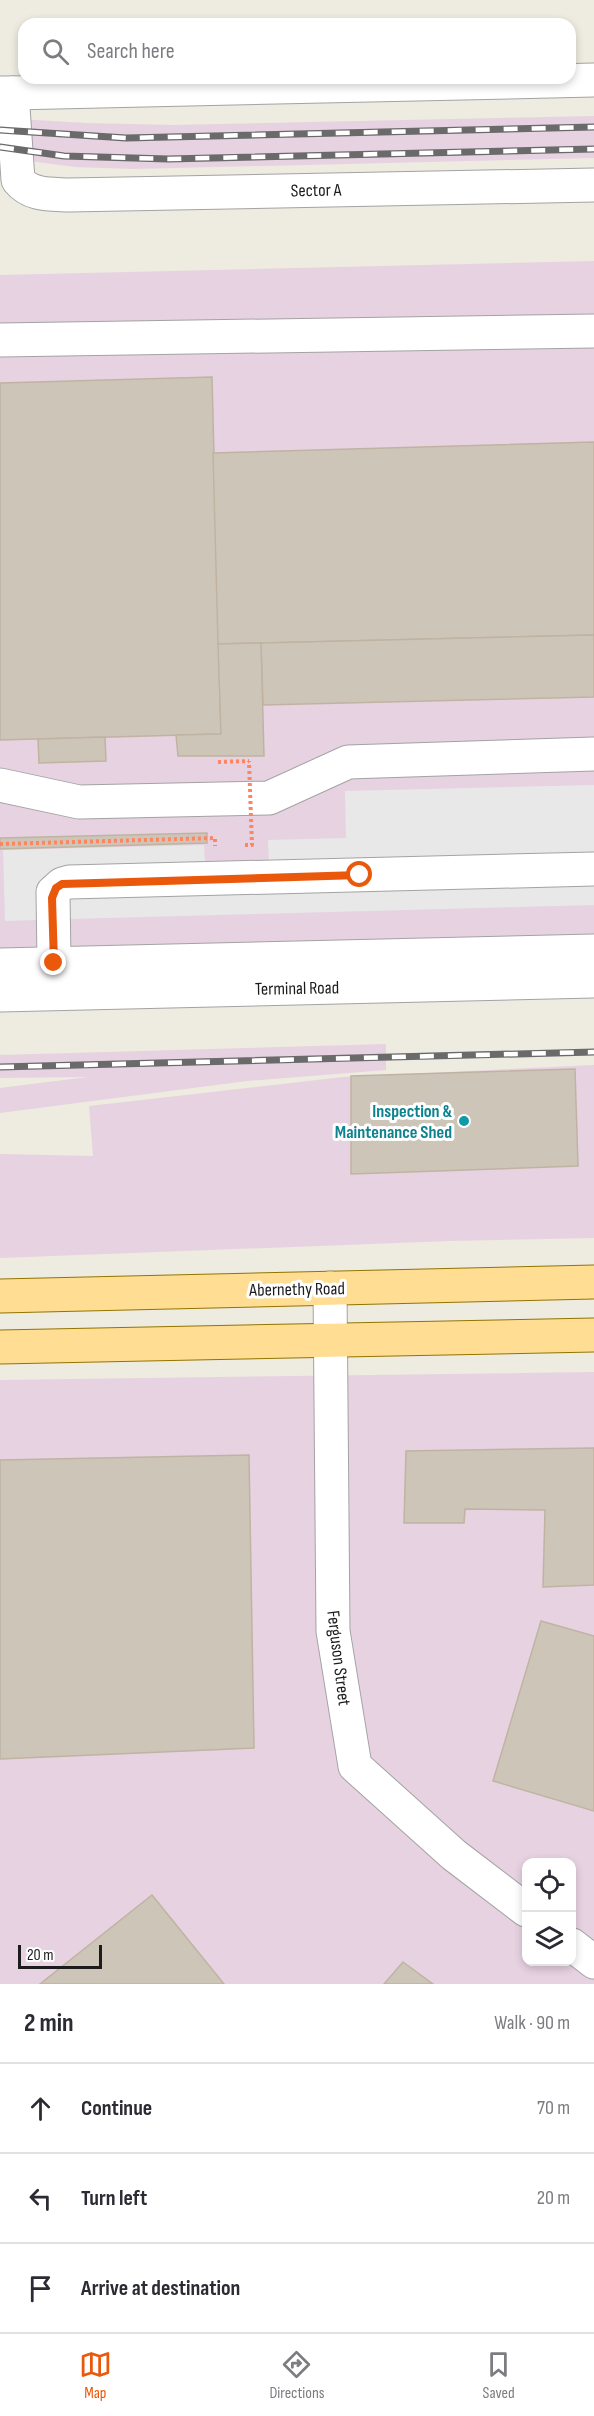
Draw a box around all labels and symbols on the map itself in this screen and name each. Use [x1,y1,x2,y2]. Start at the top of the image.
street label: Sector A [291,180,342,201]
route start [346,861,372,887]
route end [40,949,66,975]
street label: Terminal Road [255,977,339,1000]
place label: Inspection & Maintenance Shed [335,1101,452,1143]
marker: Inspection & Maintenance Shed [457,1114,471,1128]
street label: Abernethy Road [248,1278,345,1301]
street label: Ferguson Street [322,1609,355,1707]
scale bar [18,1942,102,1970]

